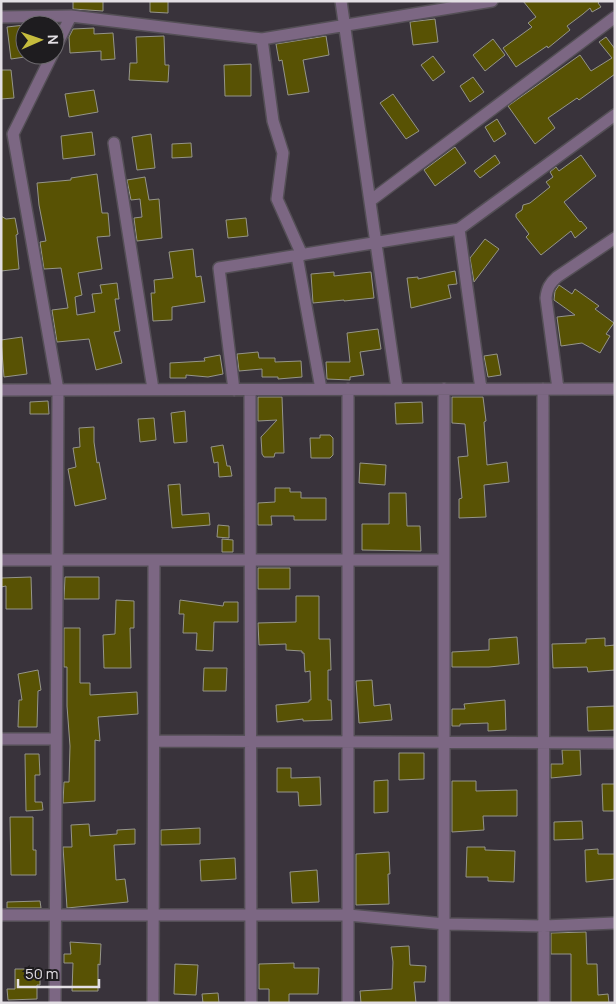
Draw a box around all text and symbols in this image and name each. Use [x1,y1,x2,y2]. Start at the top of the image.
north arrow [15,15,65,65]
text: N [44,34,63,45]
scale bar [18,956,99,988]
text: 50 m [25,963,59,984]

